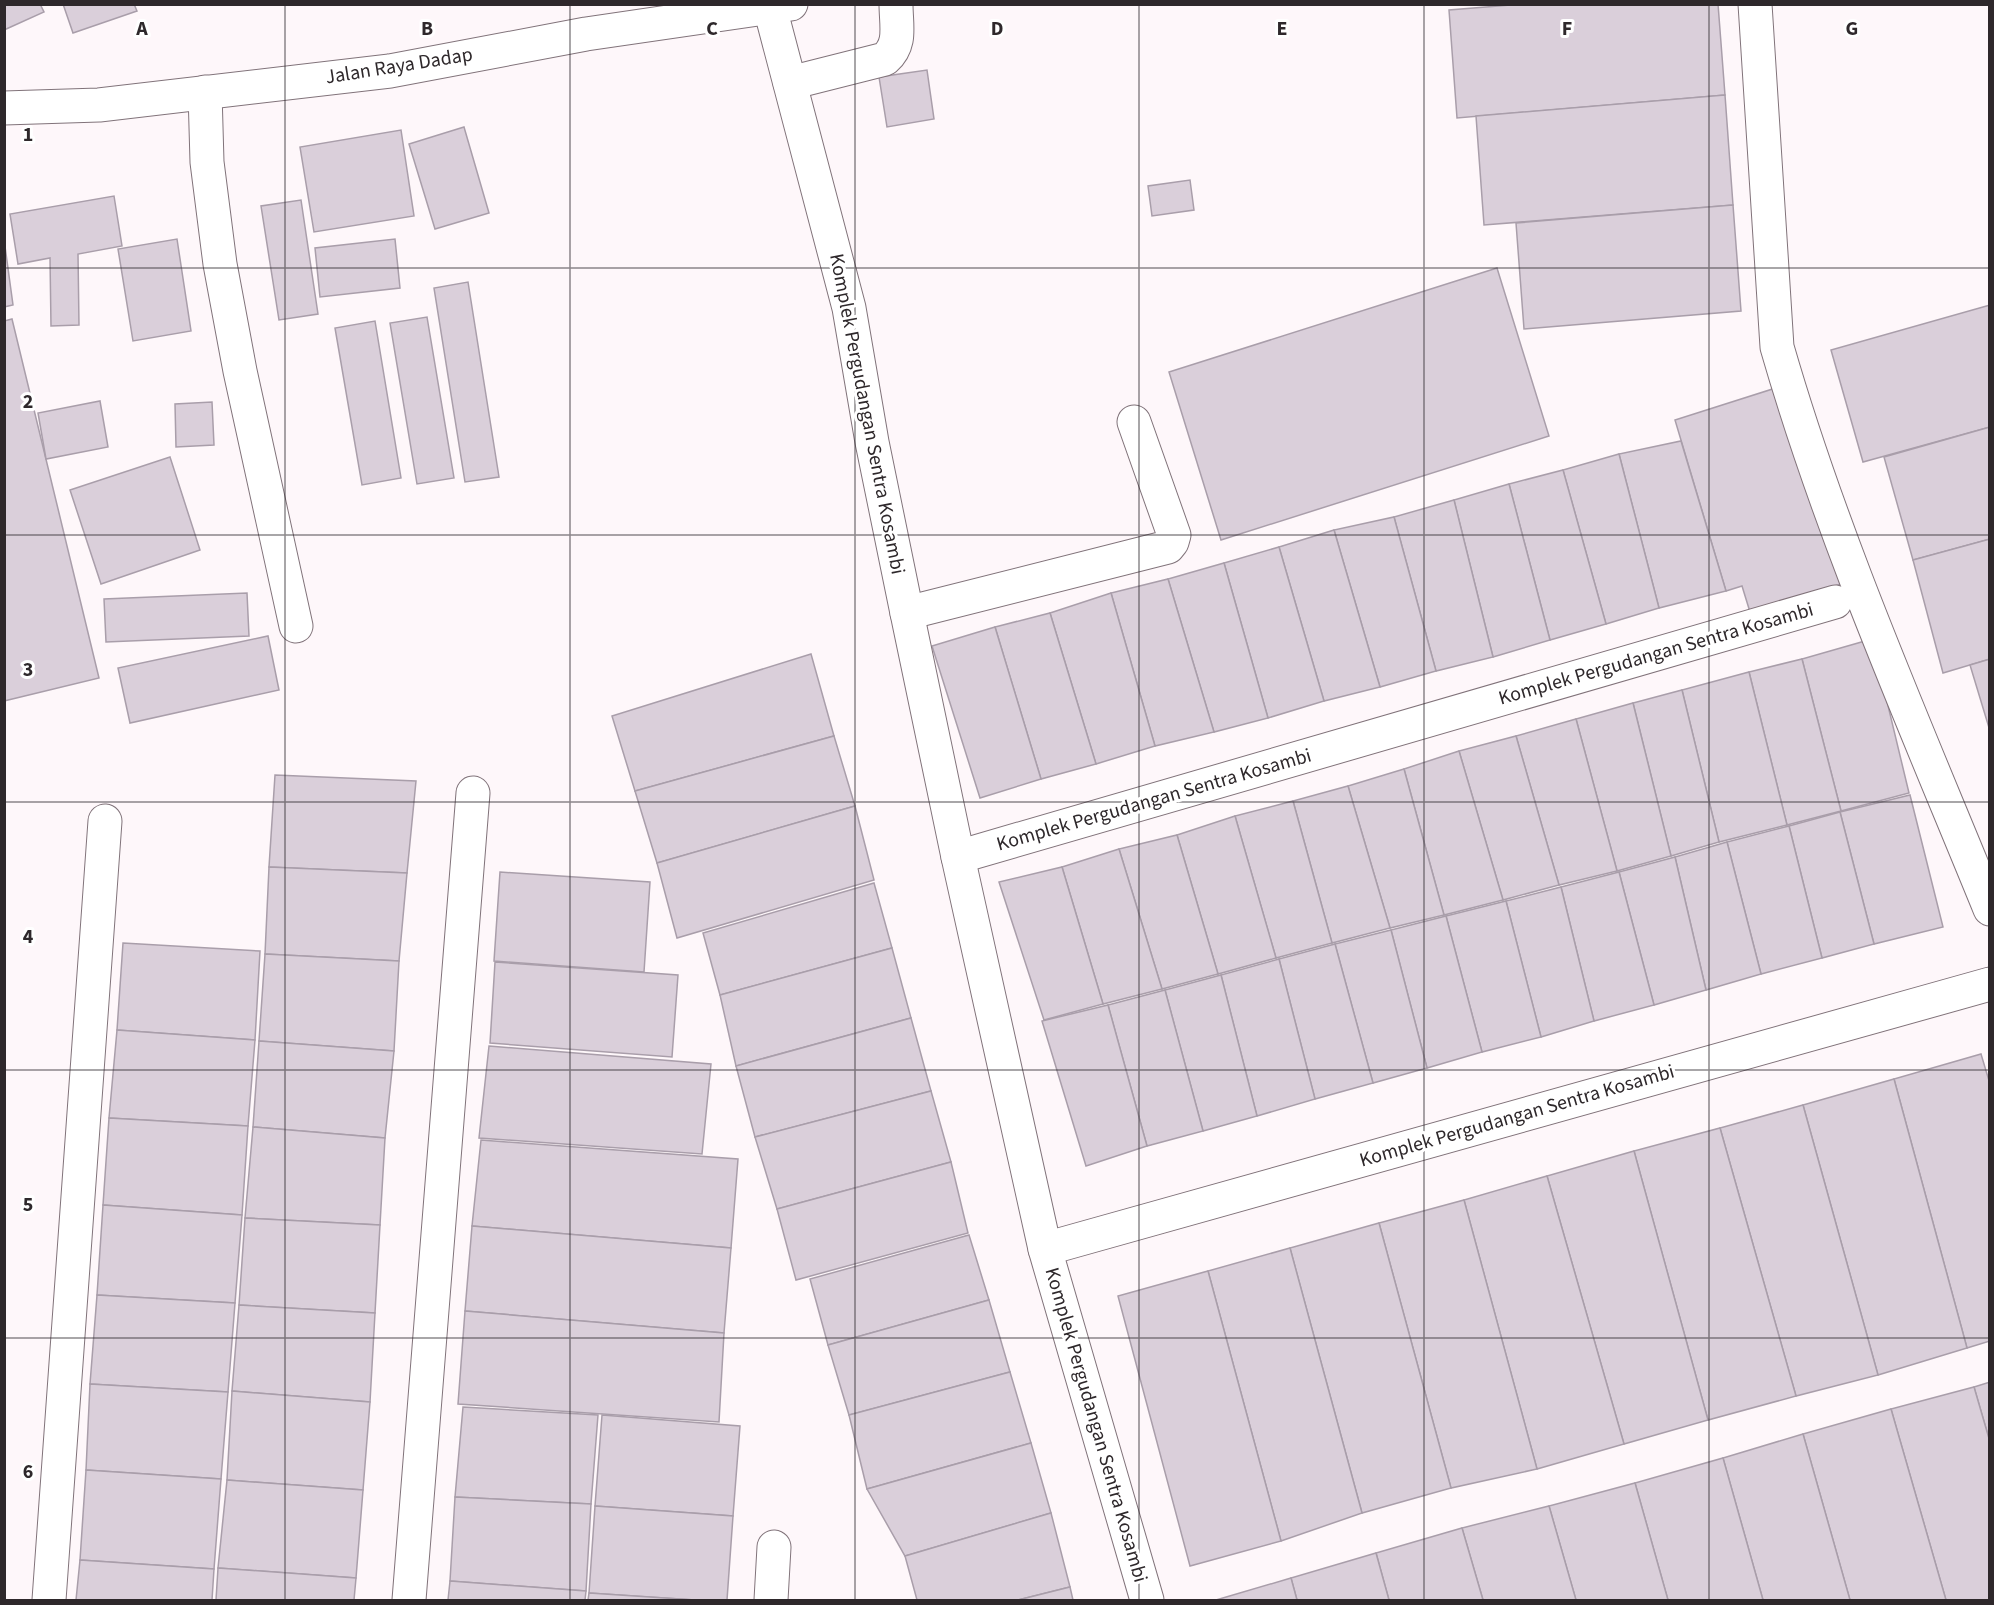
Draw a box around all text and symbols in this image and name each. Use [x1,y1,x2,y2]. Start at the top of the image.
text: A [135,15,148,43]
text: B [421,15,433,43]
text: C [706,15,718,43]
text: D [991,15,1003,43]
text: E [1277,15,1287,43]
text: F [1562,15,1572,43]
text: G [1846,15,1858,43]
street label: Jalan Raya Dadap [323,41,475,91]
text: 1 [23,121,33,149]
street label: Komplek Pergudangan Sentra Kosambi [822,251,912,577]
text: 2 [23,388,33,416]
street label: Komplek Pergudangan Sentra Kosambi [1495,596,1817,712]
text: 3 [23,656,33,684]
street label: Komplek Pergudangan Sentra Kosambi [993,742,1315,858]
text: 4 [23,923,34,951]
street label: Komplek Pergudangan Sentra Kosambi [1356,1058,1678,1174]
text: 5 [23,1191,33,1219]
street label: Komplek Pergudangan Sentra Kosambi [1038,1264,1154,1586]
text: 6 [23,1458,33,1486]

